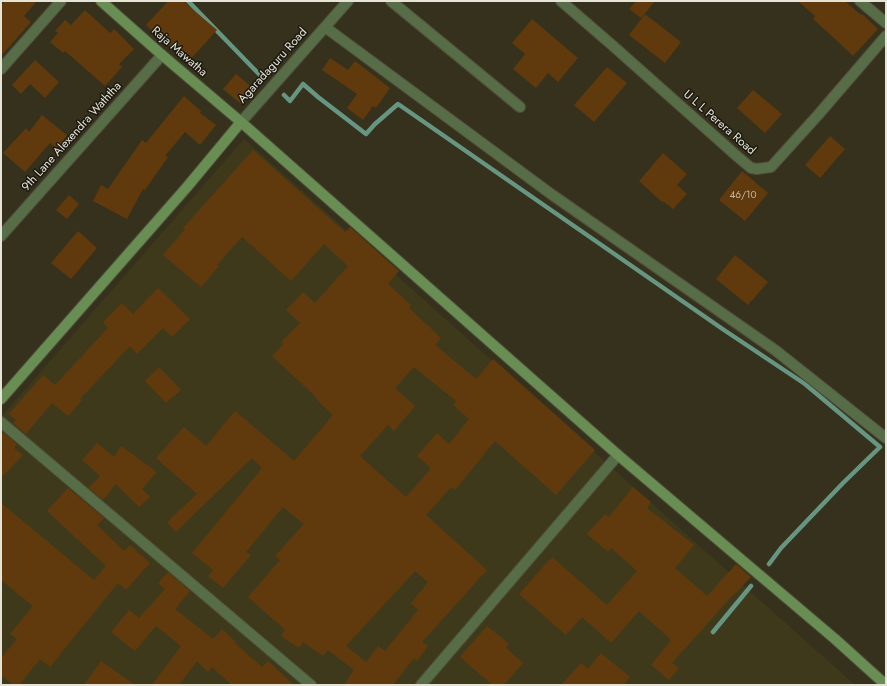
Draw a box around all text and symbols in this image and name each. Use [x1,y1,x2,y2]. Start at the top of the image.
street label: Raja Mawatha [148,24,210,80]
street label: Agaradaguru Road [236,25,310,107]
street label: 9th Lane Alexendra Waththa [19,79,125,195]
street label: U L L Perera Road [680,88,758,158]
house number: 46/10 [729,190,757,202]

